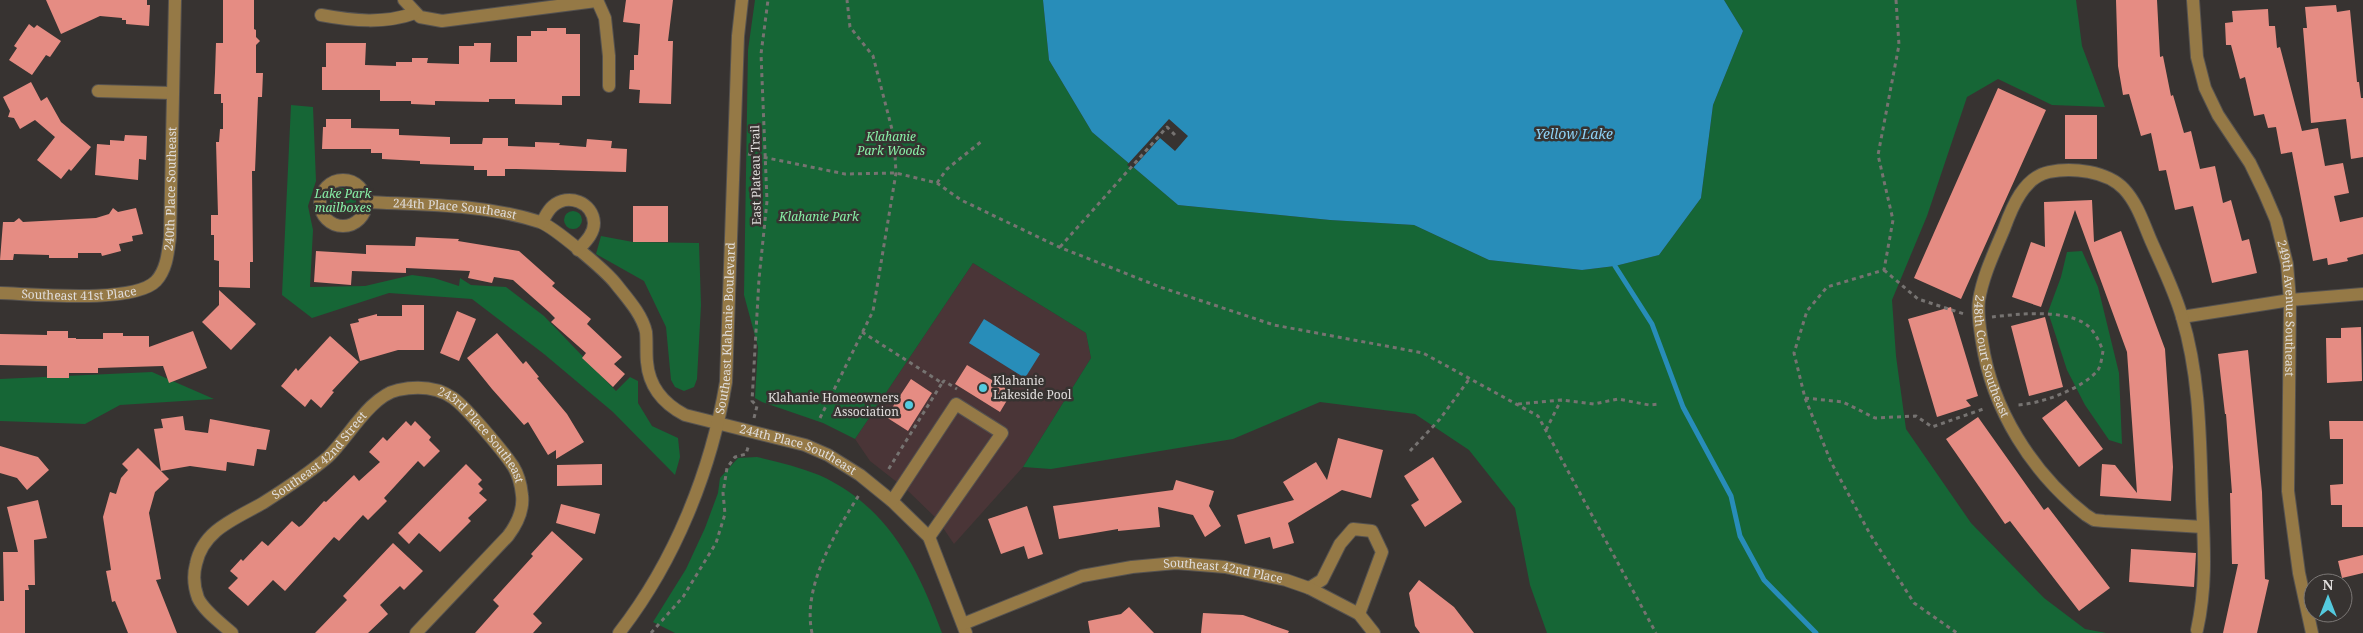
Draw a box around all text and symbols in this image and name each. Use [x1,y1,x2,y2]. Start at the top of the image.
water label: Yellow Lake [1535,124,1613,143]
street label: East Plateau Trail [746,125,765,225]
street label: 240th Place Southeast [159,127,180,252]
park label: Klahanie Park Woods [856,128,925,159]
park label: Lake Park mailboxes [314,185,373,216]
street label: 244th Place Southeast [393,194,518,223]
park label: Klahanie Park [778,208,860,225]
street label: 249th Avenue Southeast [2273,238,2299,377]
street label: Southeast Klahanie Boulevard [711,241,739,416]
street label: Southeast 41st Place [21,282,138,304]
street label: 248th Court Southeast [1970,293,2014,420]
place label: Klahanie Lakeside Pool [993,372,1072,403]
street label: 243rd Place Southeast [435,382,528,485]
marker: Klahanie Lakeside Pool [977,382,989,394]
place label: Klahanie Homeowners Association [768,389,899,420]
marker: Klahanie Homeowners Association [903,399,915,411]
street label: Southeast 42nd Street [268,408,370,503]
street label: 244th Place Southeast [738,420,860,479]
street label: Southeast 42nd Place [1163,554,1284,587]
north arrow [2303,573,2353,623]
text: N [2322,575,2334,594]

